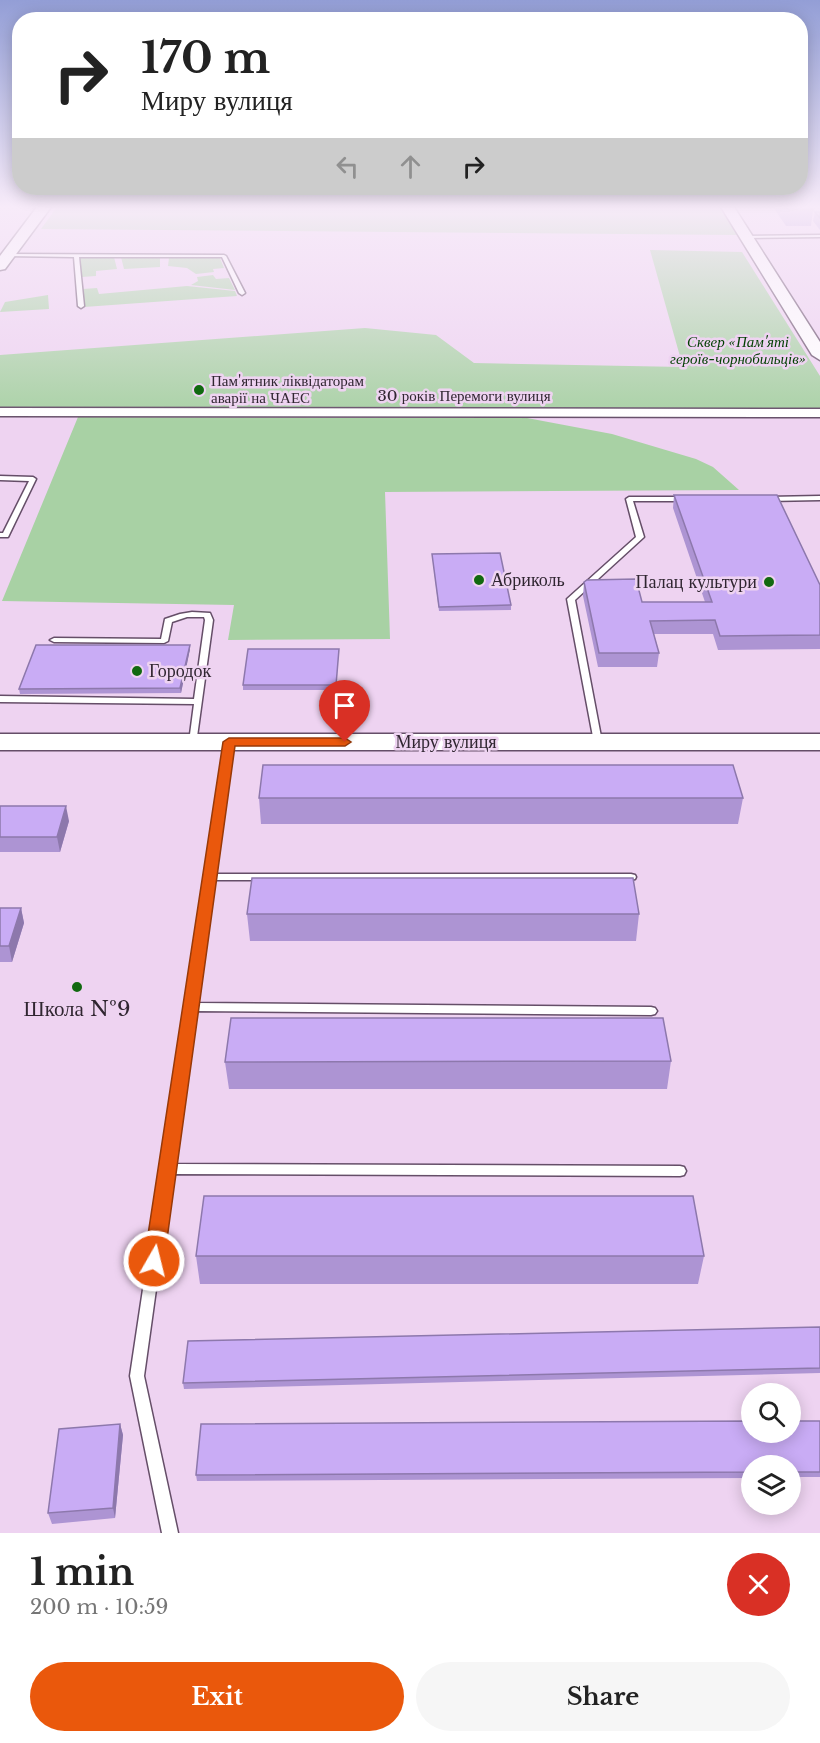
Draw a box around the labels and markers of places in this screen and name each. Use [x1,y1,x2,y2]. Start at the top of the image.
place label: Пам'ятник ліквідаторам аварії на ЧАЕС [211,371,364,407]
marker: Пам'ятник ліквідаторам аварії на ЧАЕС [192,383,206,397]
place label: Абриколь [491,569,565,591]
place label: Палац культури [636,571,757,593]
marker: Абриколь [472,573,486,587]
marker: Палац культури [762,575,776,589]
place label: Городок [149,660,211,682]
marker: Городок [130,664,144,678]
pin [319,680,370,742]
marker: Школа №9 [70,980,84,994]
place label: Школа №9 [24,996,130,1022]

